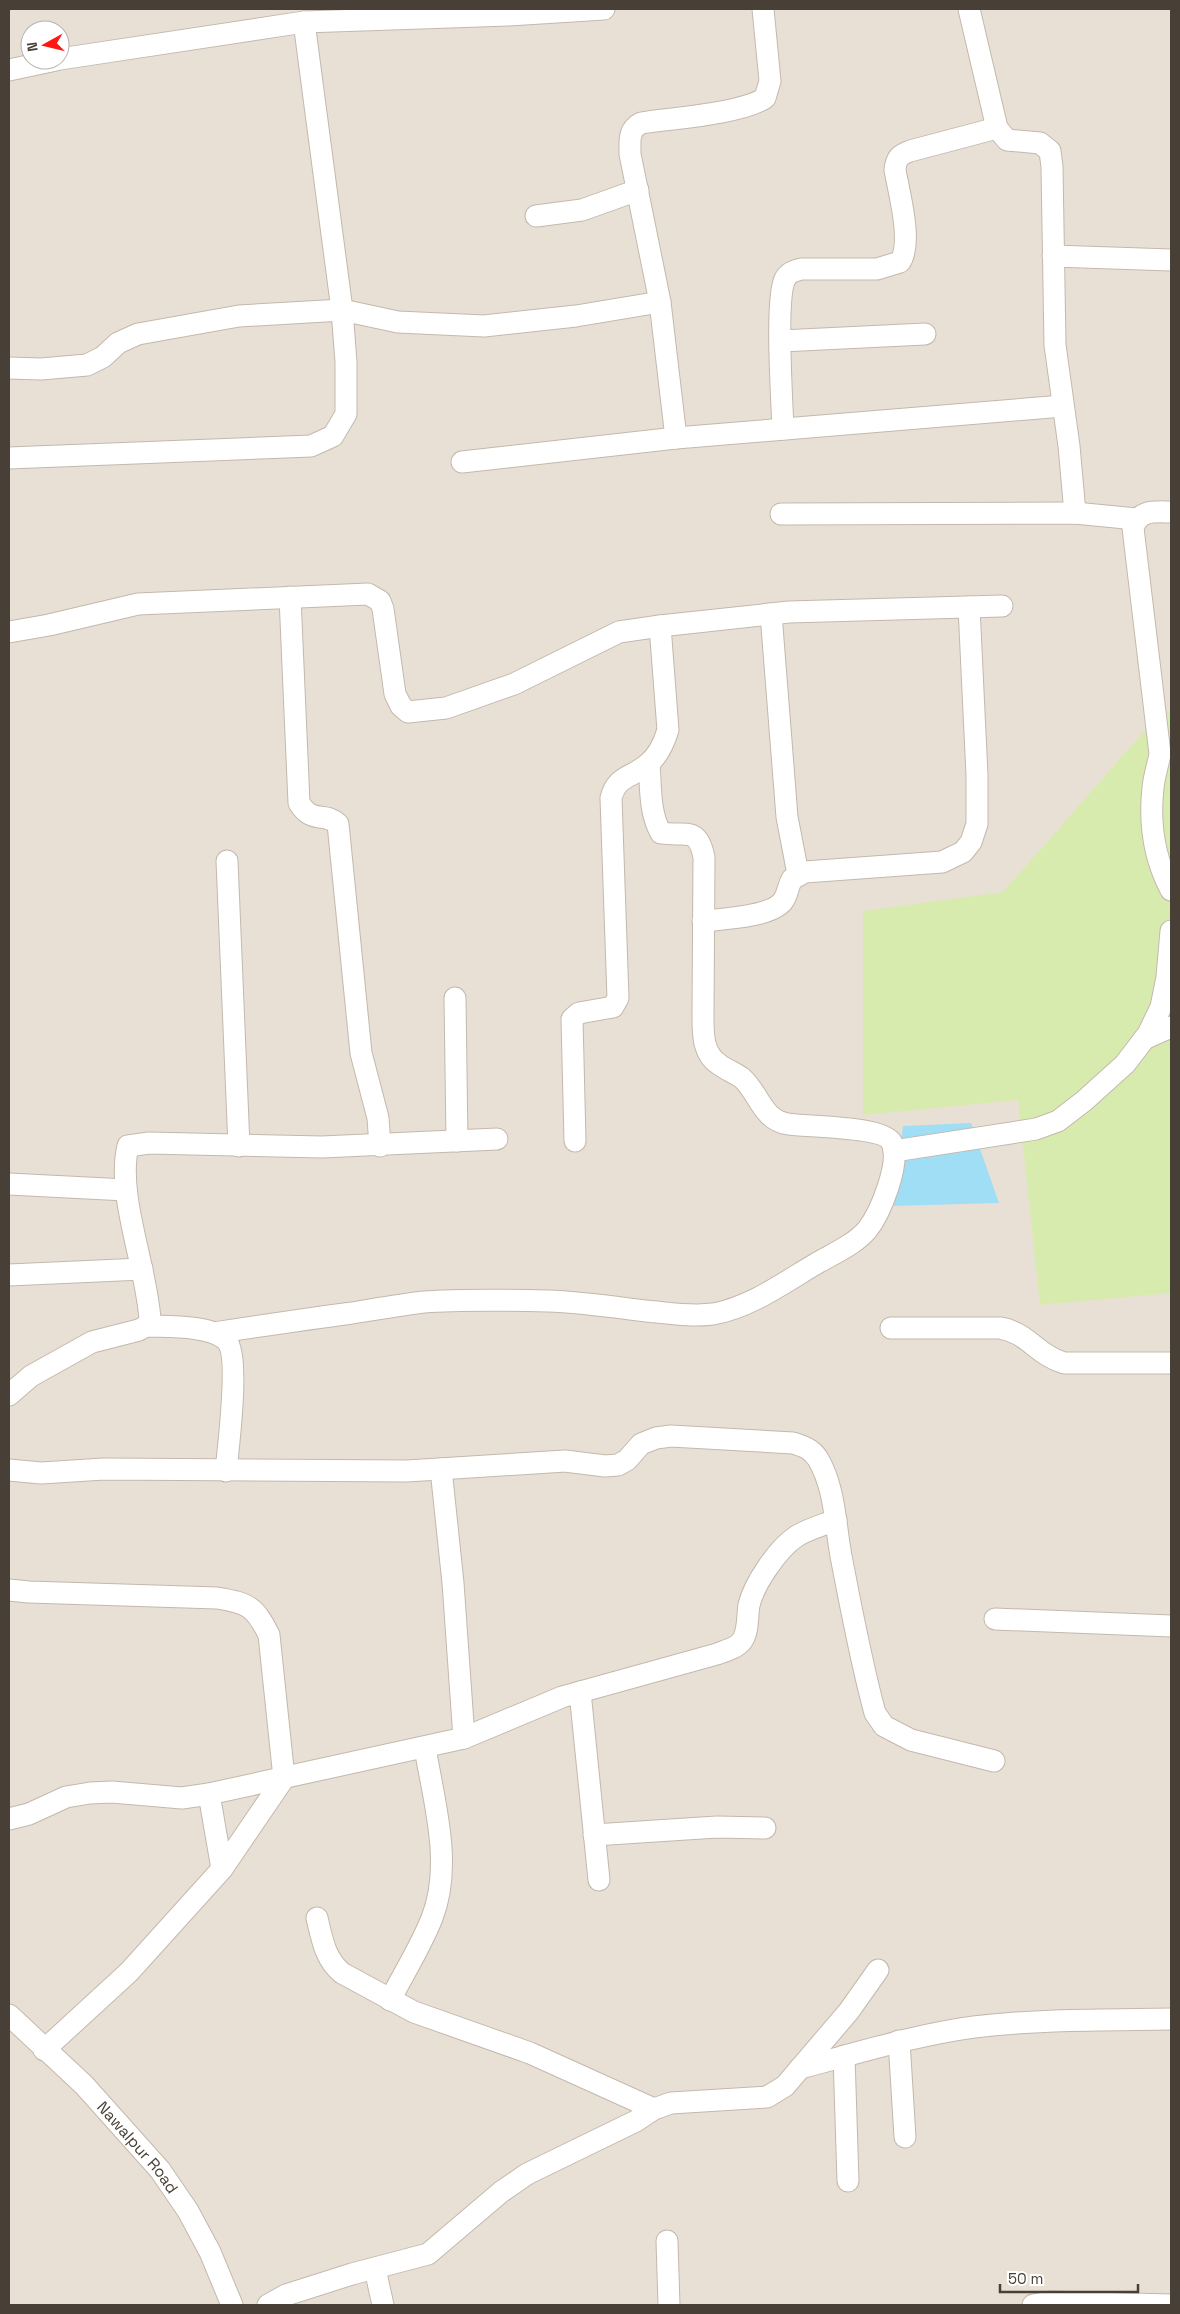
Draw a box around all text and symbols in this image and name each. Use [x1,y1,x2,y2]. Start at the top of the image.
north arrow [20,20,70,70]
text: N [23,41,42,53]
street label: Nawalpur Road [93,2097,183,2197]
scale bar [1000,2262,1138,2294]
text: 50 m [1008,2269,1043,2288]

